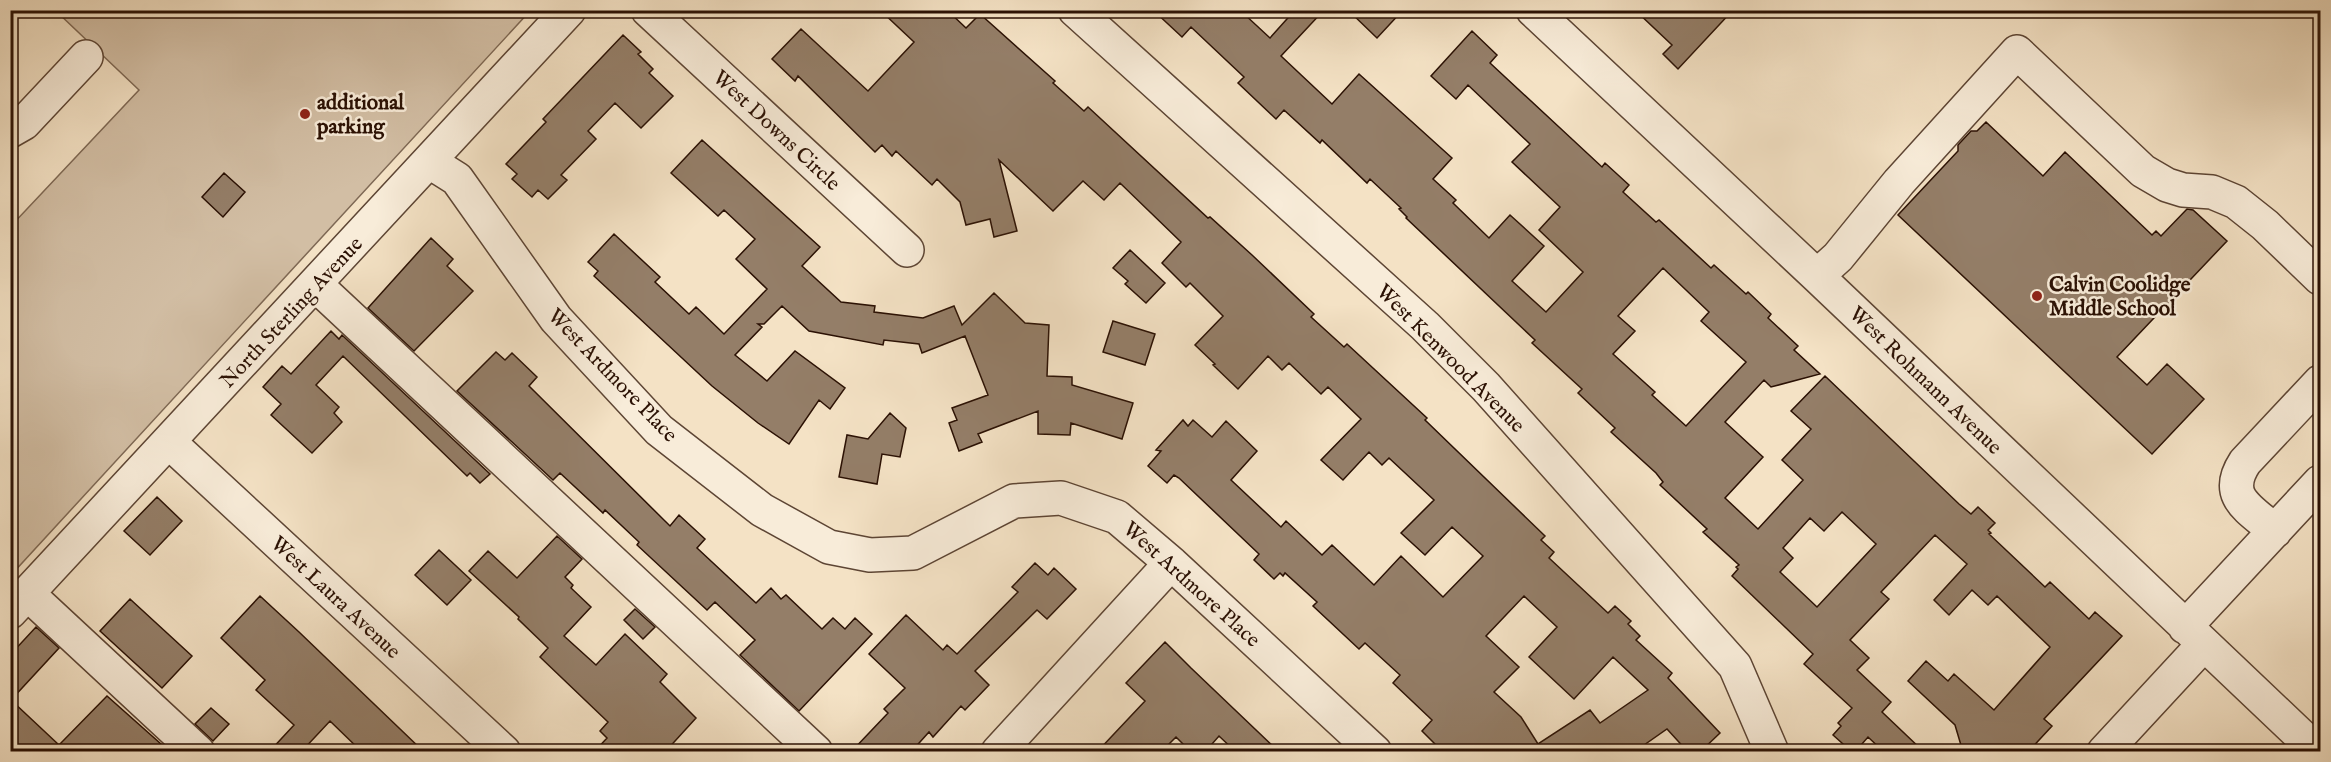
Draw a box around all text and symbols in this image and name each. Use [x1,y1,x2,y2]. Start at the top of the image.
street label: West Downs Circle [706,65,846,198]
place label: additional parking [316,90,405,141]
marker: additional parking [298,107,312,121]
street label: North Sterling Avenue [215,231,370,394]
place label: Calvin Coolidge Middle School [2049,272,2191,323]
street label: West Kenwood Avenue [1370,279,1530,439]
marker: Calvin Coolidge Middle School [2030,289,2044,303]
street label: West Rohmann Avenue [1843,301,2007,461]
street label: West Ardmore Place [541,303,683,449]
street label: West Ardmore Place [1117,516,1266,654]
street label: West Laura Avenue [264,531,406,666]

